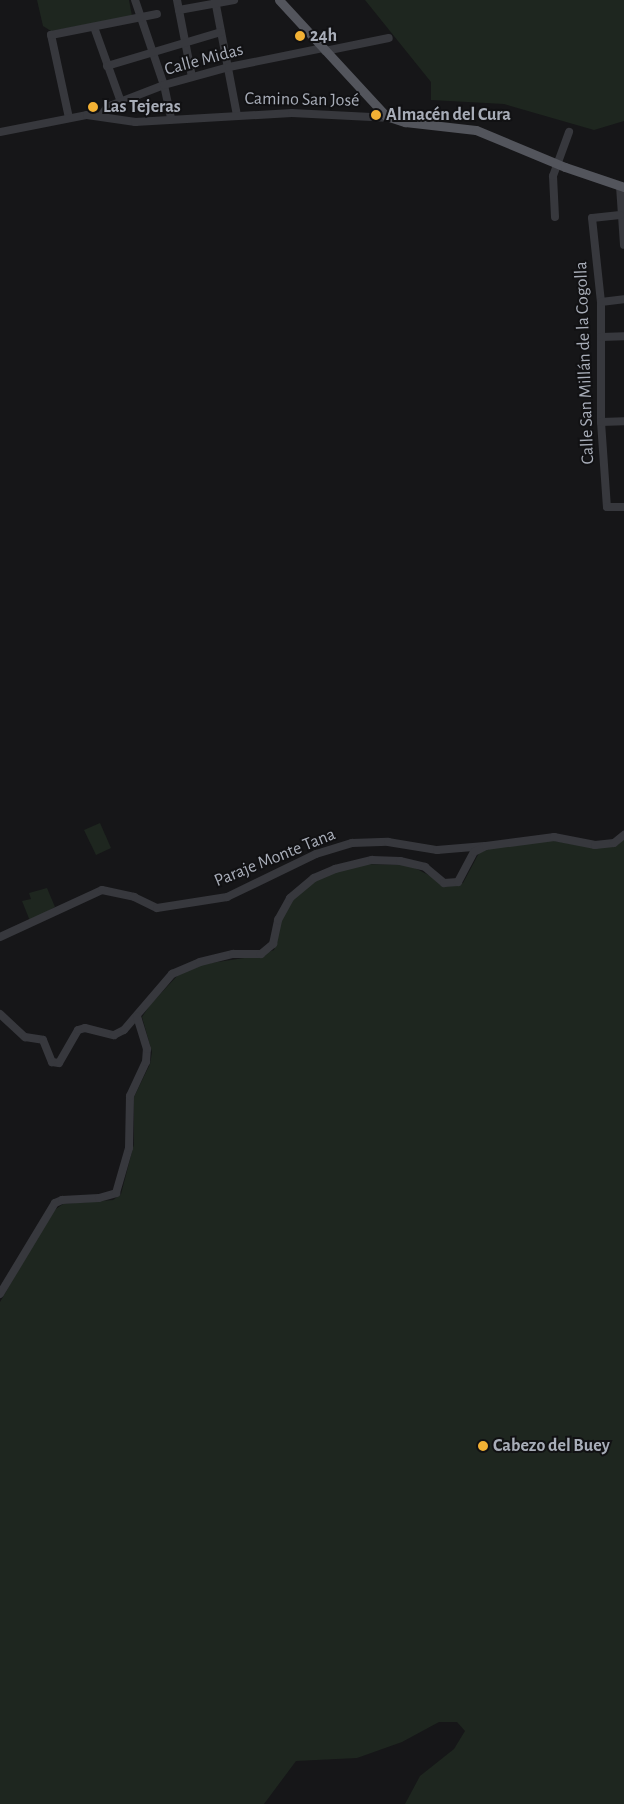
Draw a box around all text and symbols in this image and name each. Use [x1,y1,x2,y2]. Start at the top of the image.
place label: 24h [310,25,337,47]
marker: 24h [294,30,306,42]
street label: Calle Midas [162,39,246,81]
street label: Camino San José [244,88,360,112]
place label: Las Tejeras [103,96,181,118]
marker: Las Tejeras [87,101,99,113]
place label: Almacén del Cura [386,104,511,126]
marker: Almacén del Cura [370,109,382,121]
street label: Calle San Millán de la Cogolla [571,261,599,465]
street label: Paraje Monte Tana [211,824,339,892]
place label: Cabezo del Buey [493,1435,610,1457]
marker: Cabezo del Buey [477,1440,489,1452]

